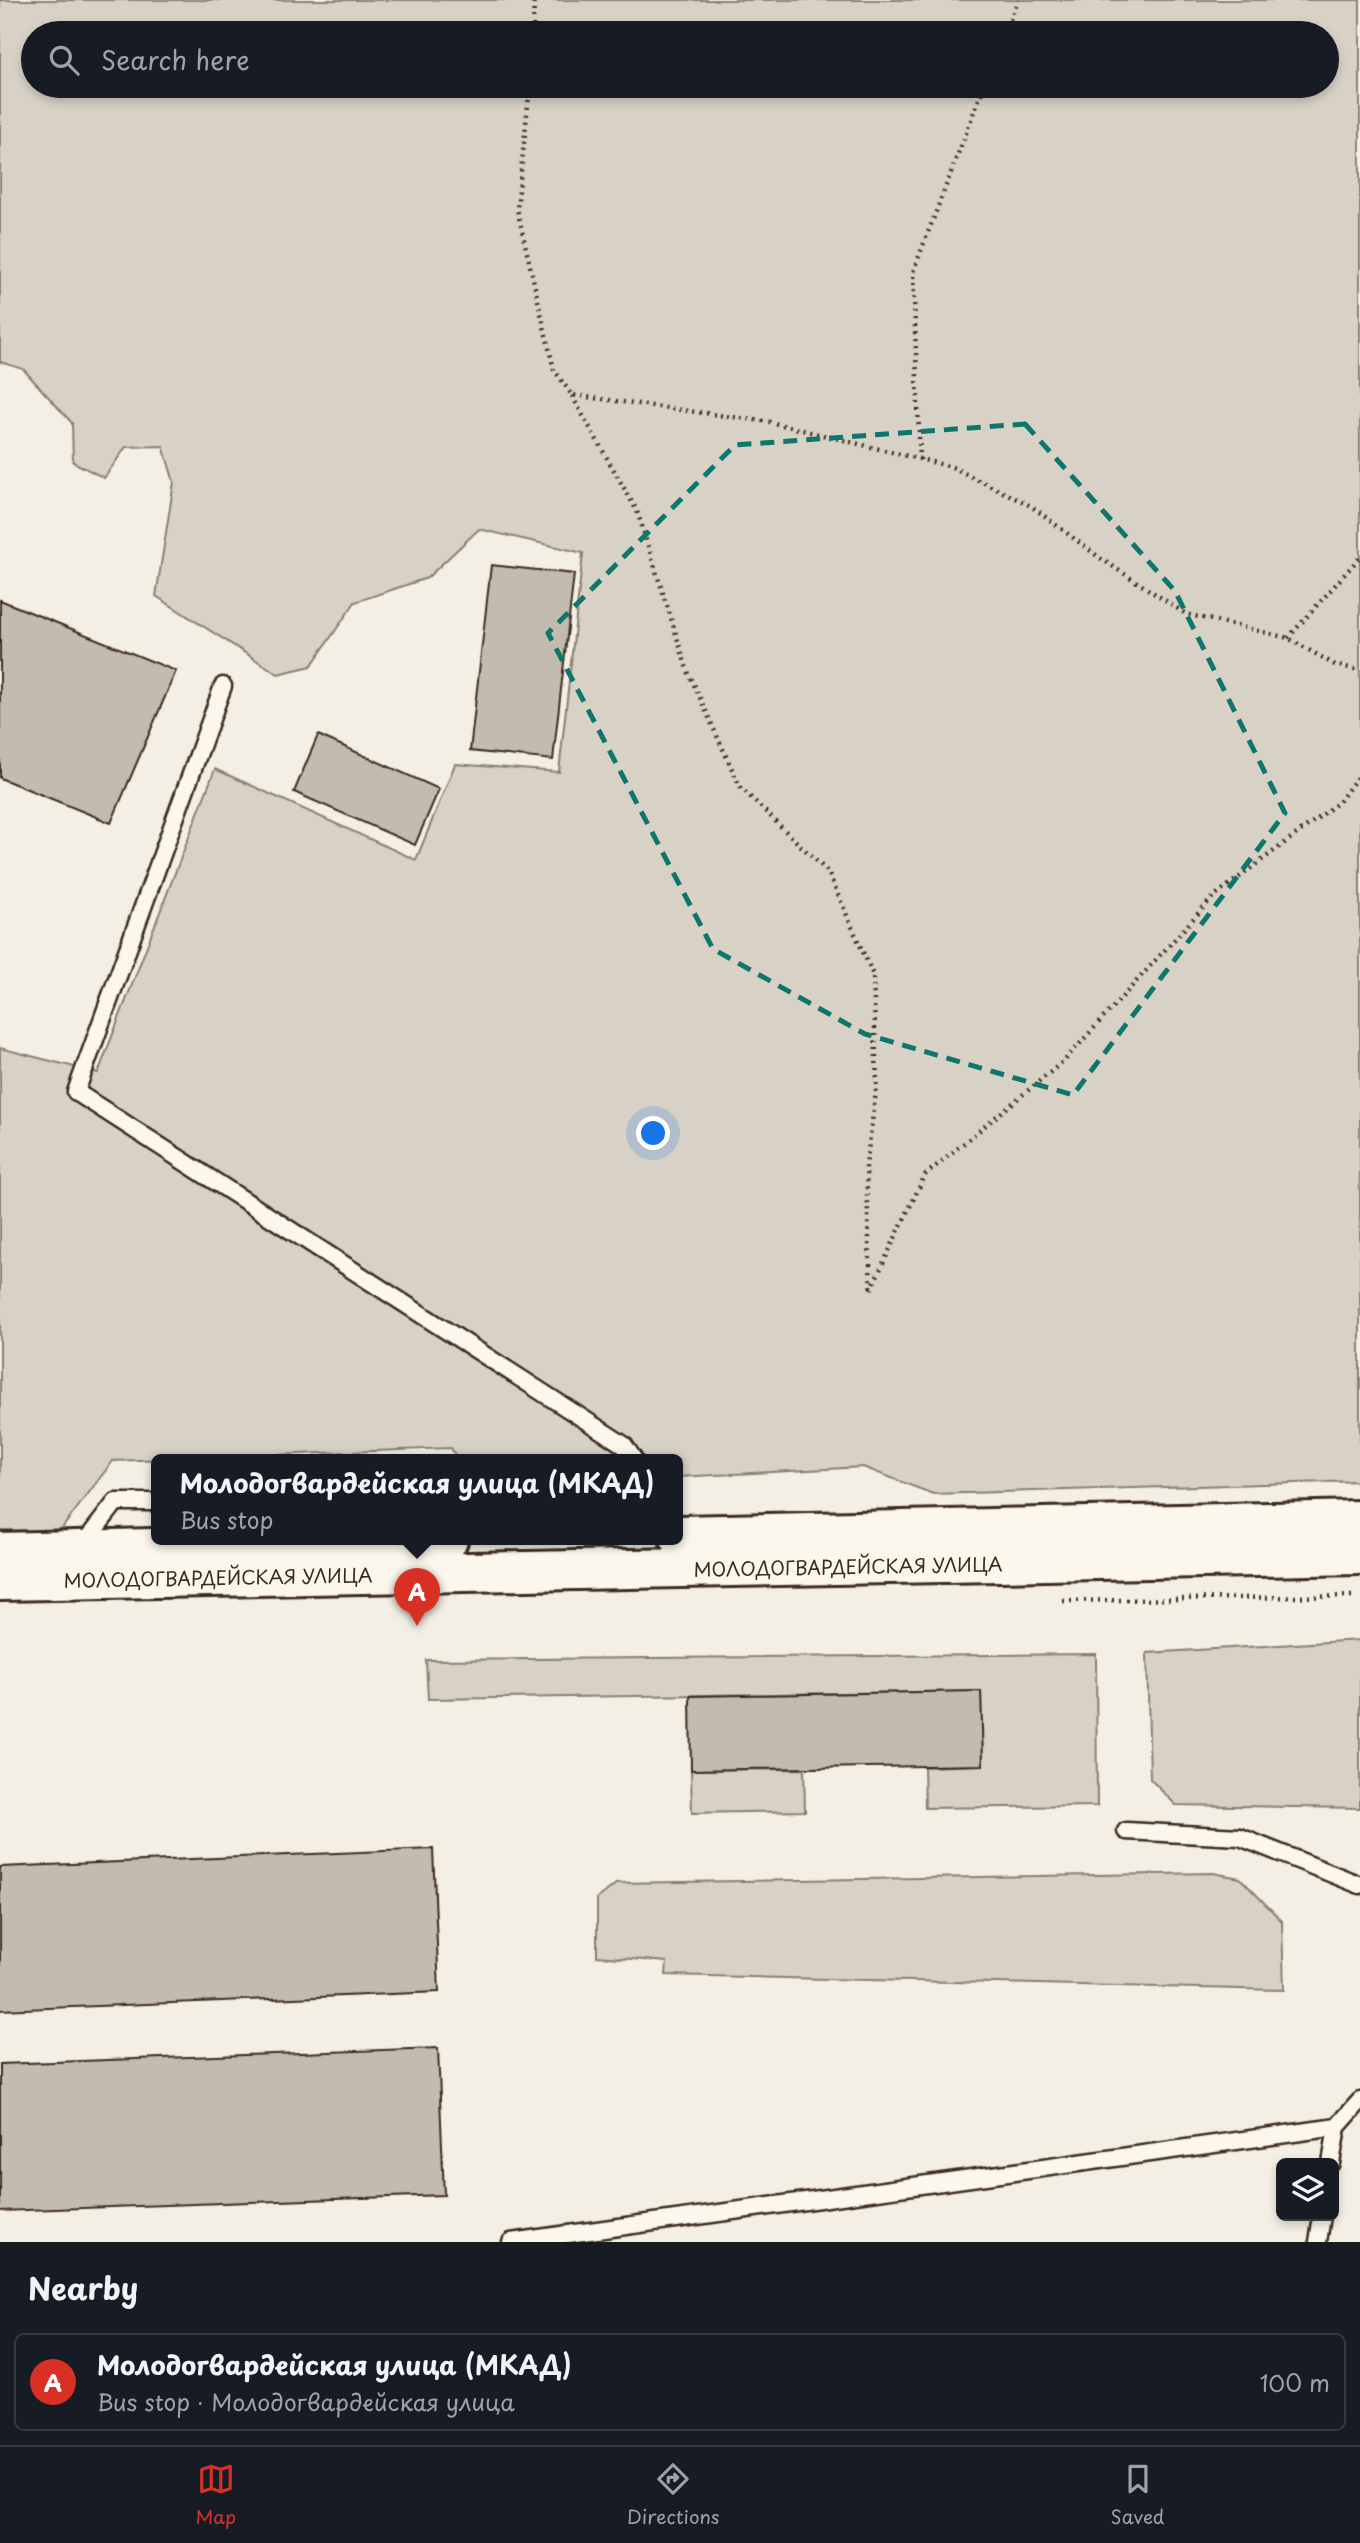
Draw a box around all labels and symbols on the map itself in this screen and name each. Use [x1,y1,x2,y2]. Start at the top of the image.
your location [636,1116,670,1150]
street label: МОЛОДОГВАРДЕЙСКАЯ УЛИЦА [693,1549,1003,1583]
street label: МОЛОДОГВАРДЕЙСКАЯ УЛИЦА [63,1560,373,1594]
pin: A [394,1568,440,1626]

